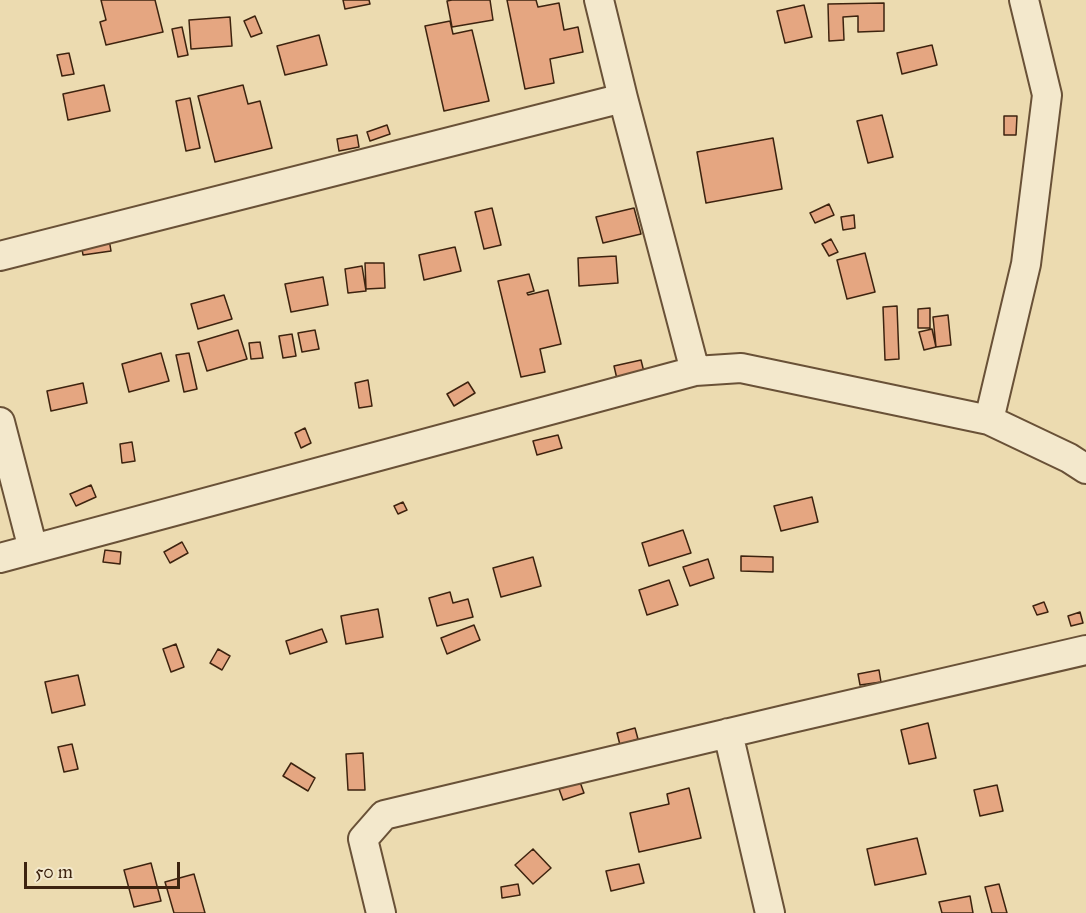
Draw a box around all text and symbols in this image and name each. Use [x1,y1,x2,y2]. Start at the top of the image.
scale bar [27,850,183,888]
text: 50 m [35,861,73,883]

